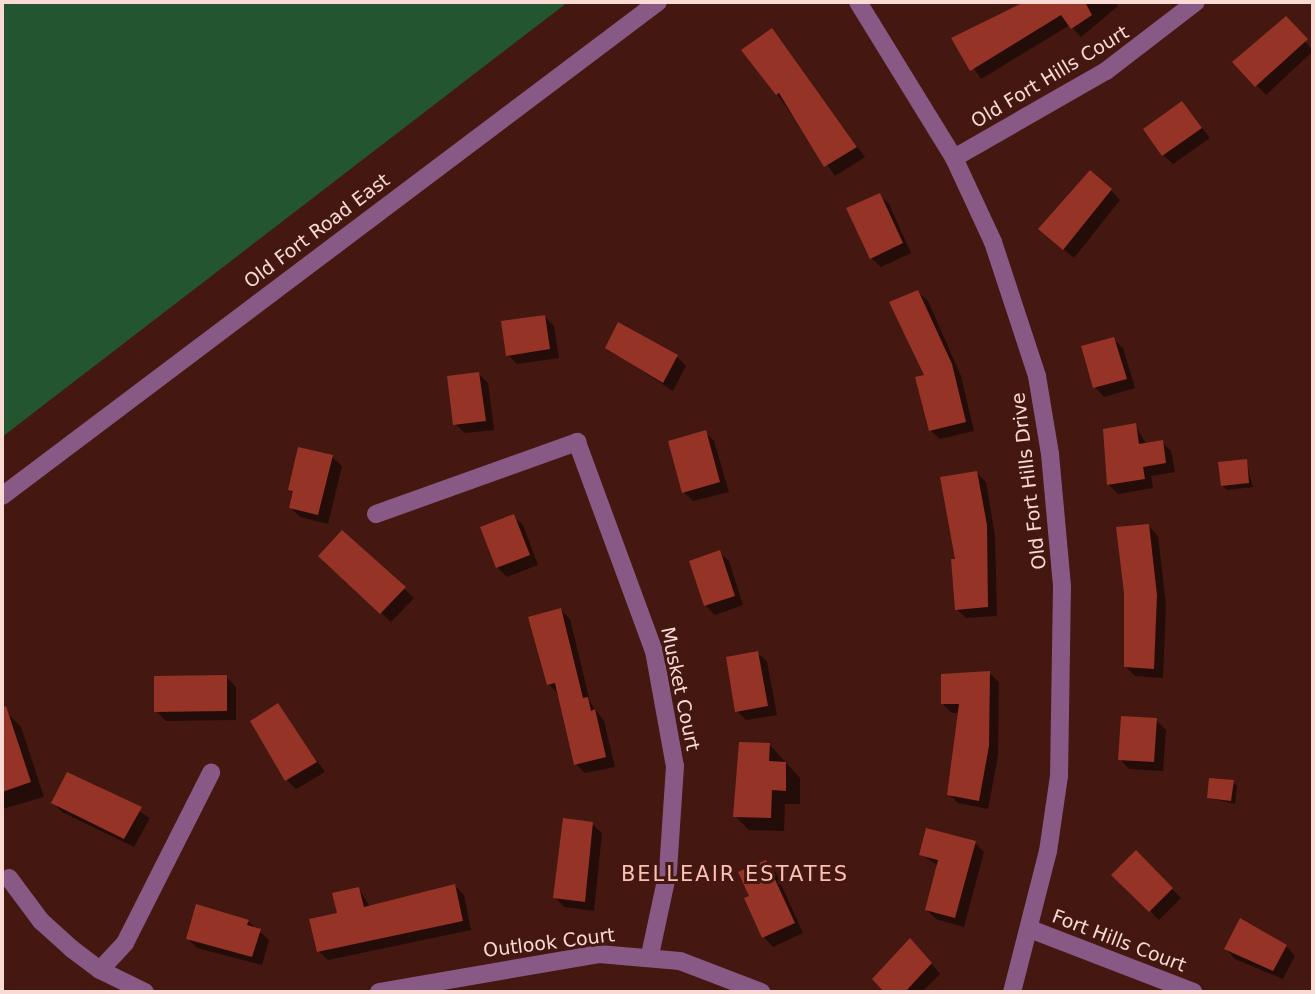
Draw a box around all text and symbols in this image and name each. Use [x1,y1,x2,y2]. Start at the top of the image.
street label: Old Fort Hills Court [967,21,1133,133]
street label: Old Fort Road East [240,169,394,293]
street label: Old Fort Hills Drive [1007,391,1051,571]
street label: Musket Court [656,625,704,753]
district label: BELLEAIR ESTATES [623,861,847,887]
street label: Fort Hills Court [1049,905,1189,977]
street label: Outlook Court [482,924,616,962]

